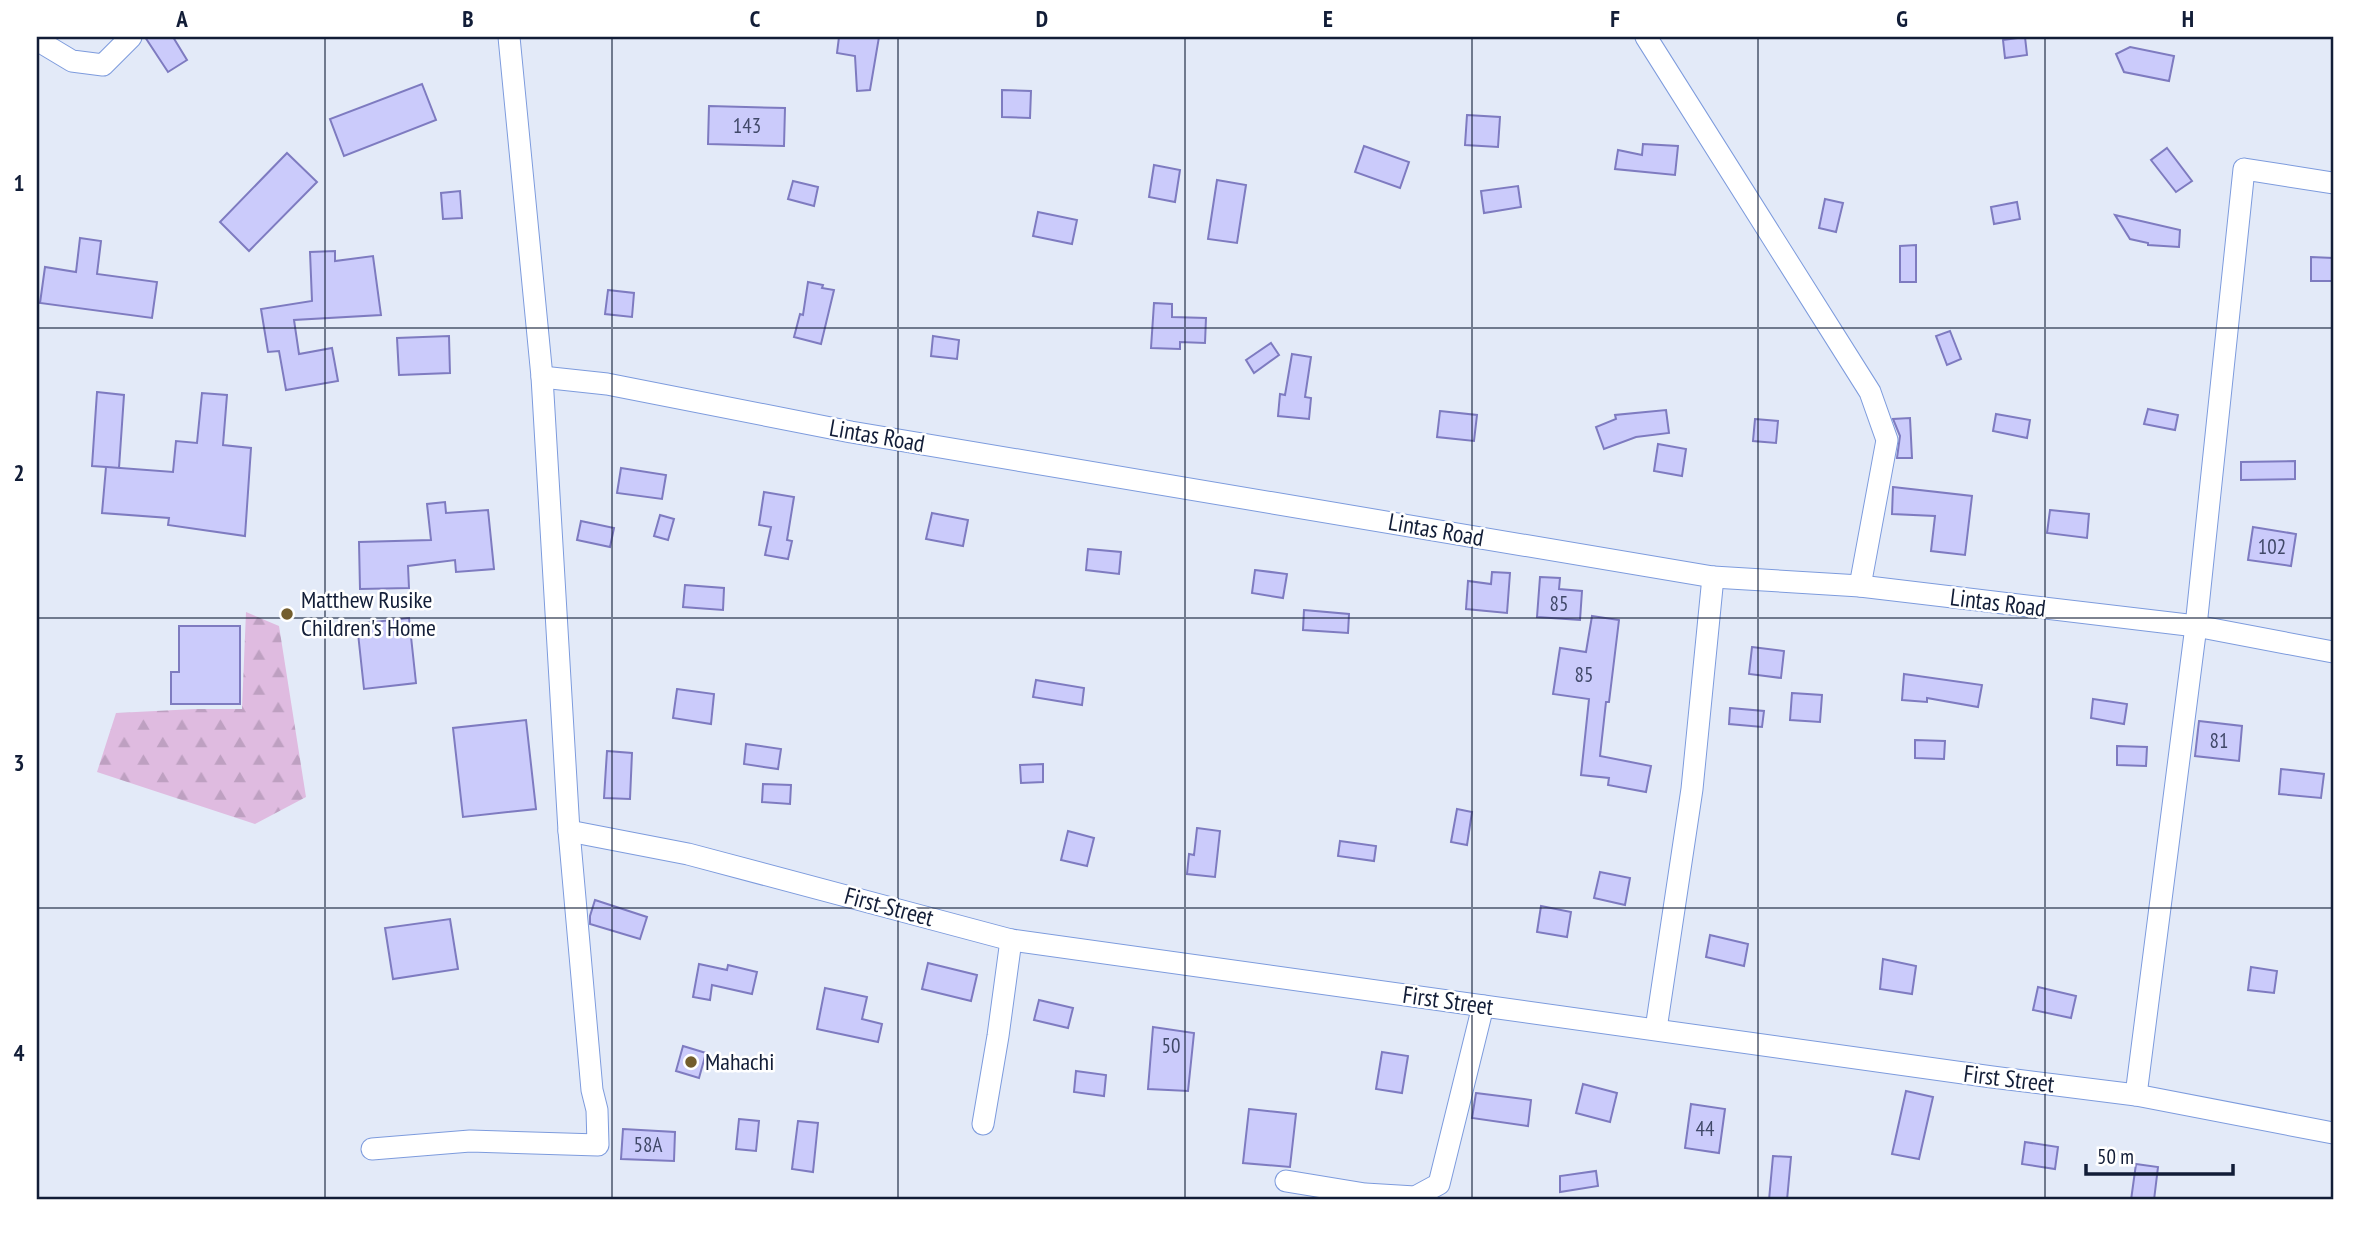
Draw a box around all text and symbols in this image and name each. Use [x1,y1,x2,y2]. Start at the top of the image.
text: A [175,4,188,33]
text: B [462,4,474,33]
text: C [750,4,761,33]
text: D [1036,4,1048,33]
text: E [1323,4,1333,33]
text: F [1610,4,1620,33]
text: G [1896,4,1908,33]
text: H [2182,4,2194,33]
house number: 143 [733,112,761,139]
text: 1 [14,168,25,197]
street label: Lintas Road [827,412,927,459]
text: 2 [14,458,25,487]
street label: Lintas Road [1386,506,1486,553]
house number: 102 [2258,533,2286,560]
street label: Lintas Road [1948,581,2048,624]
place label: Matthew Rusike Children's Home [301,584,436,643]
house number: 85 [1550,590,1568,617]
marker: Matthew Rusike Children's Home [279,606,295,622]
house number: 85 [1575,661,1593,688]
house number: 81 [2210,727,2228,754]
text: 3 [14,748,25,777]
street label: First Street [841,880,938,933]
street label: First Street [1401,979,1496,1022]
house number: 50 [1162,1032,1180,1059]
text: 4 [14,1038,25,1067]
place label: Mahachi [705,1046,774,1077]
marker: Mahachi [683,1054,699,1070]
street label: First Street [1962,1058,2057,1099]
house number: 44 [1696,1115,1715,1142]
house number: 58A [634,1131,662,1158]
scale bar [2086,1132,2234,1176]
text: 50 m [2097,1143,2134,1170]

